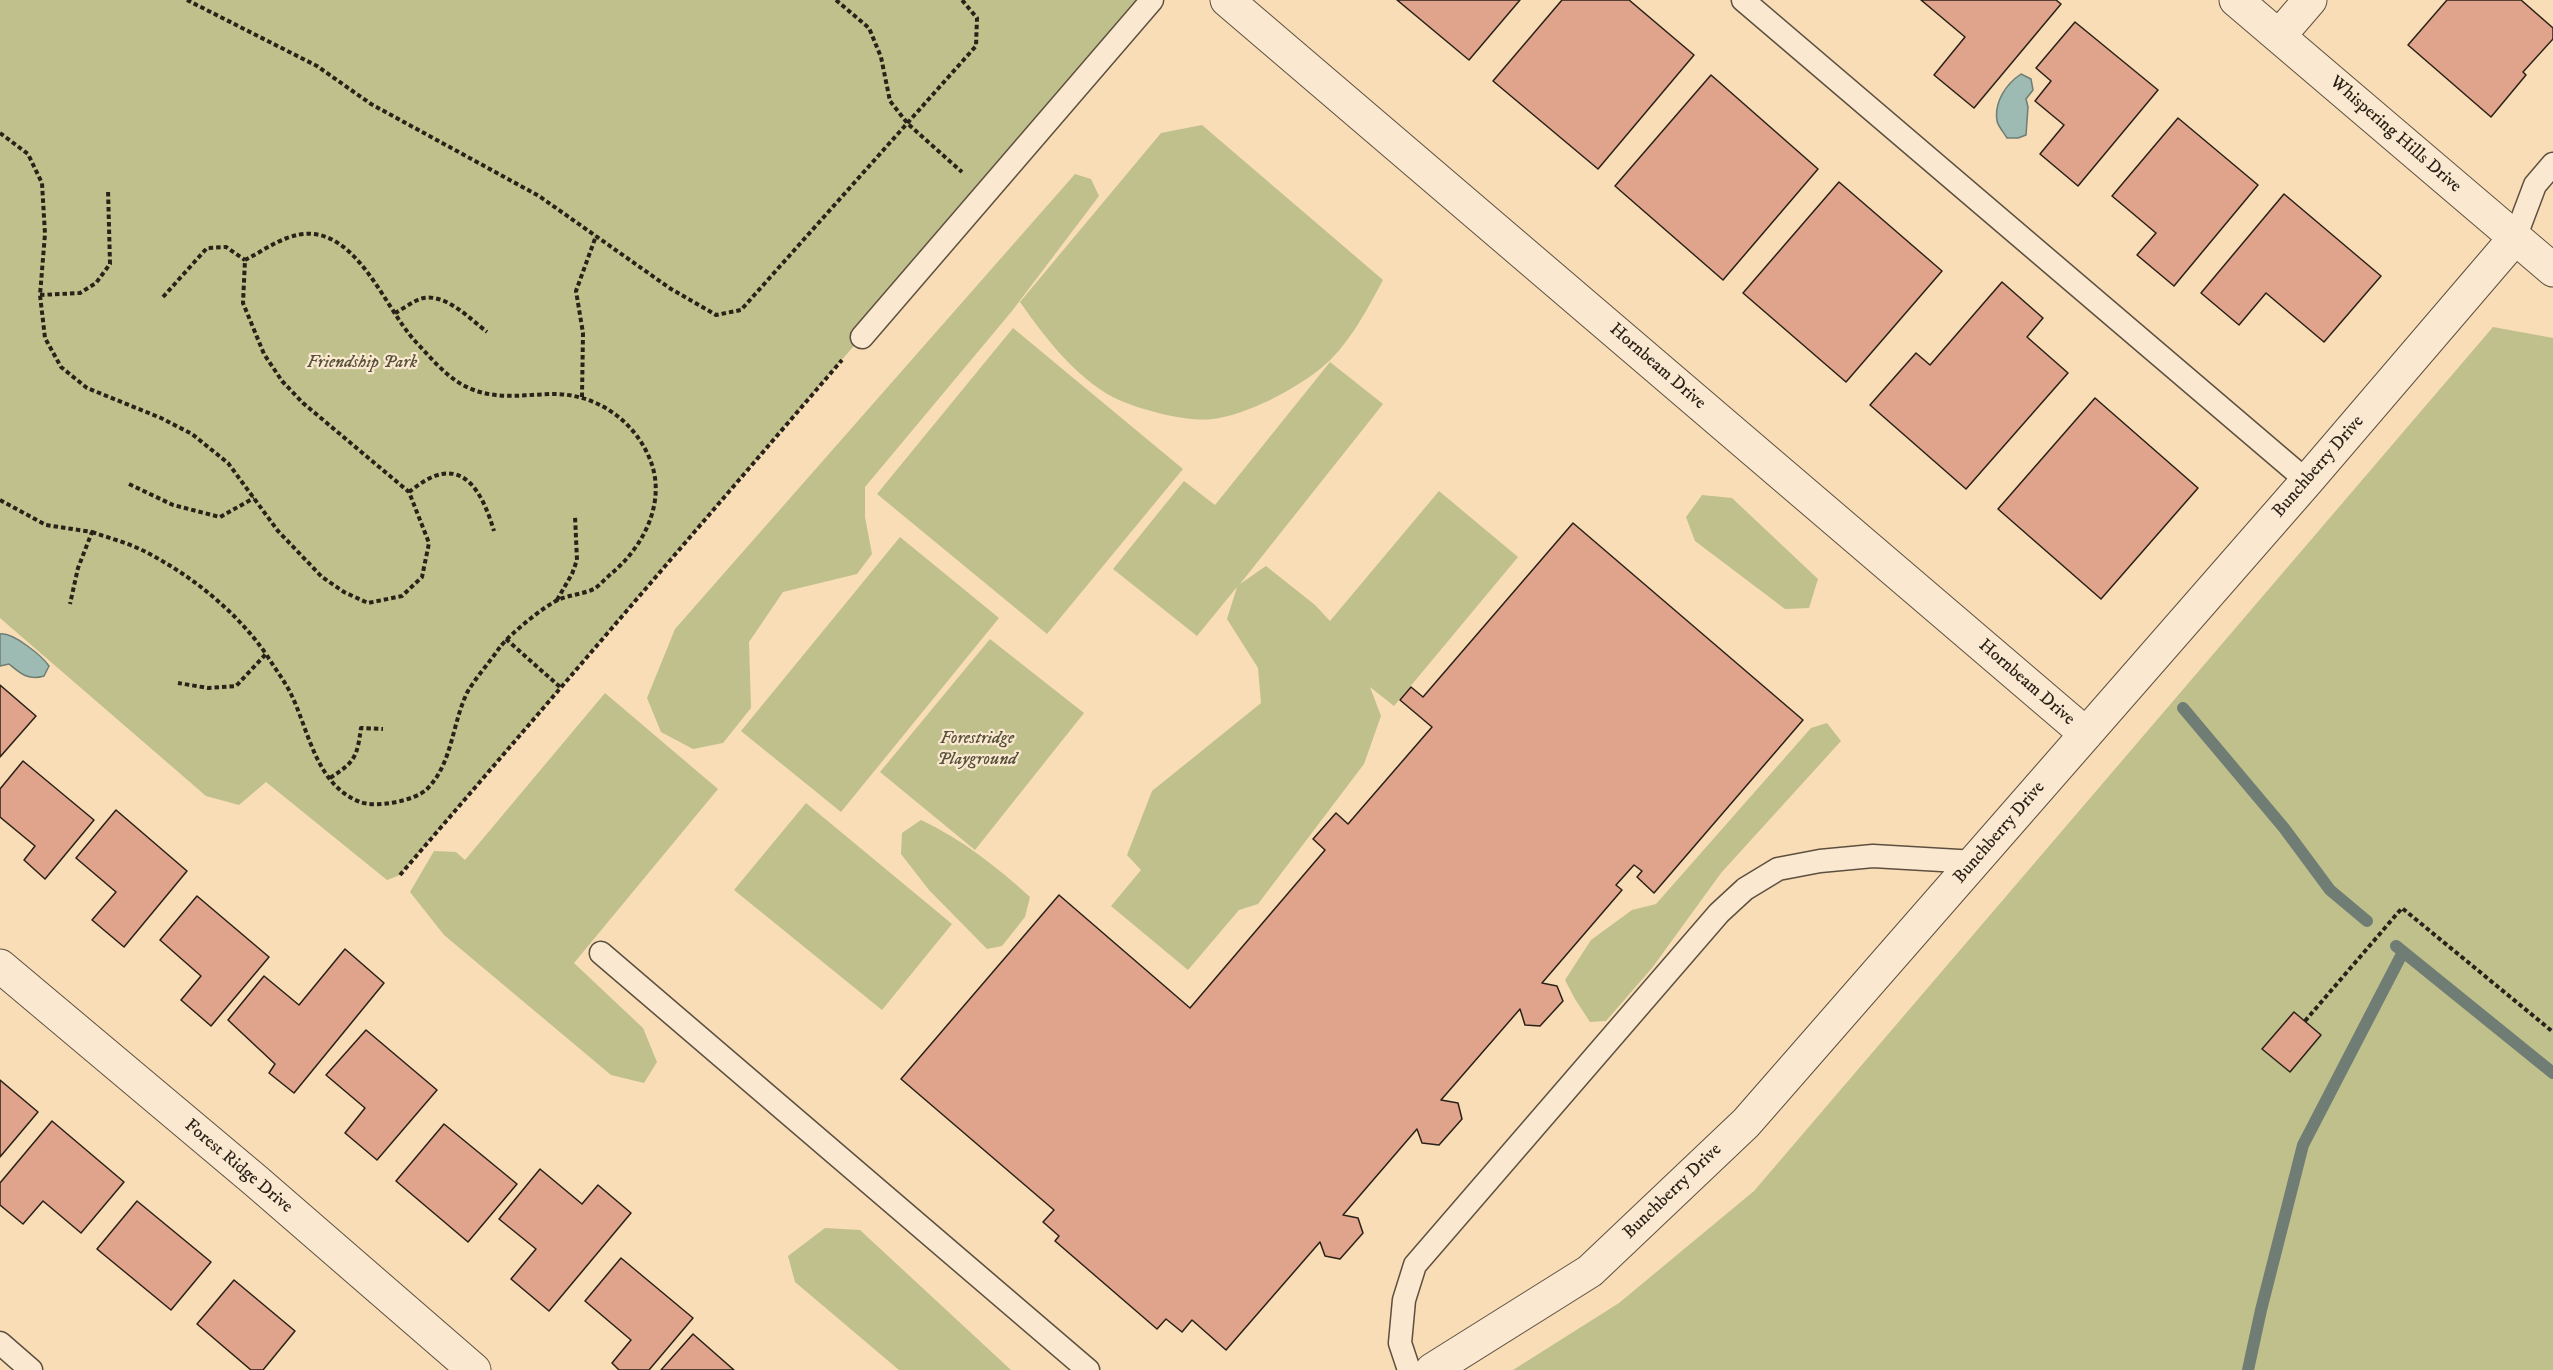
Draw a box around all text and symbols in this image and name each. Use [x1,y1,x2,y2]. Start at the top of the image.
street label: Whispering Hills Drive [2325,72,2465,198]
street label: Hornbeam Drive [1604,319,1710,415]
park label: Friendship Park [307,352,417,374]
street label: Bunchberry Drive [2269,411,2369,523]
street label: Hornbeam Drive [1973,635,2079,731]
park label: Forestridge Playground [937,728,1017,771]
street label: Bunchberry Drive [1950,777,2050,889]
street label: Forest Ridge Drive [179,1115,297,1219]
street label: Bunchberry Drive [1619,1140,1727,1244]

